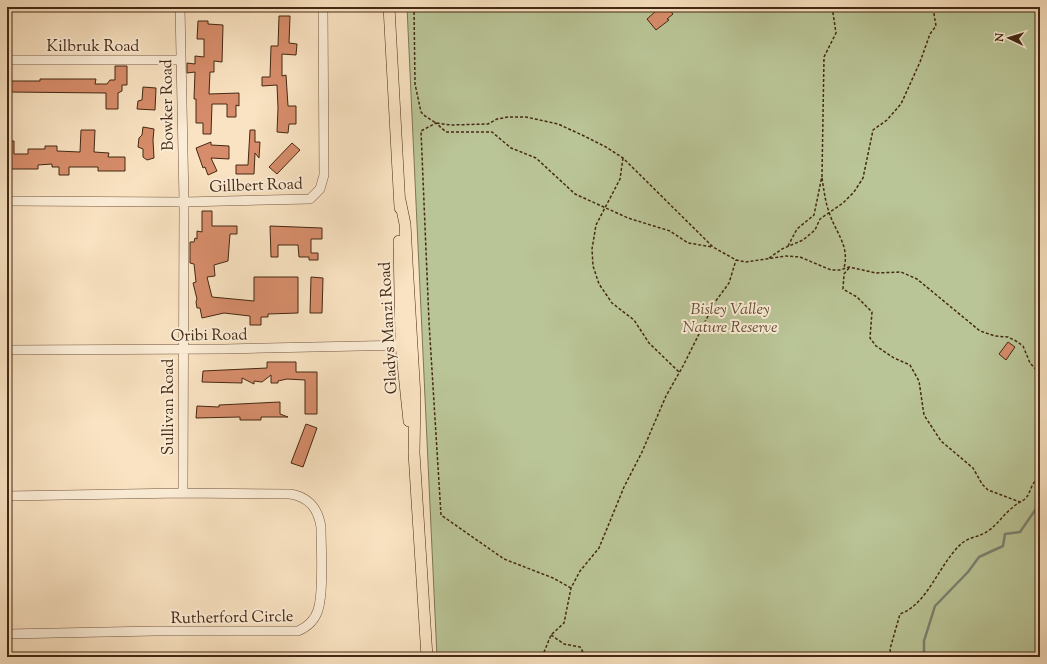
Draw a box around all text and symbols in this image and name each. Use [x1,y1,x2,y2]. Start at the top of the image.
north arrow [989,18,1029,58]
text: N [992,32,1008,43]
street label: Kilbruk Road [47,36,139,59]
street label: Bowker Road [156,59,181,151]
street label: Gillbert Road [209,173,303,200]
street label: Gladys Manzi Road [375,261,404,395]
park label: Bisley Valley Nature Reserve [683,299,777,340]
street label: Oribi Road [170,324,248,349]
street label: Sullivan Road [158,359,181,455]
street label: Rutherford Circle [170,606,294,631]

